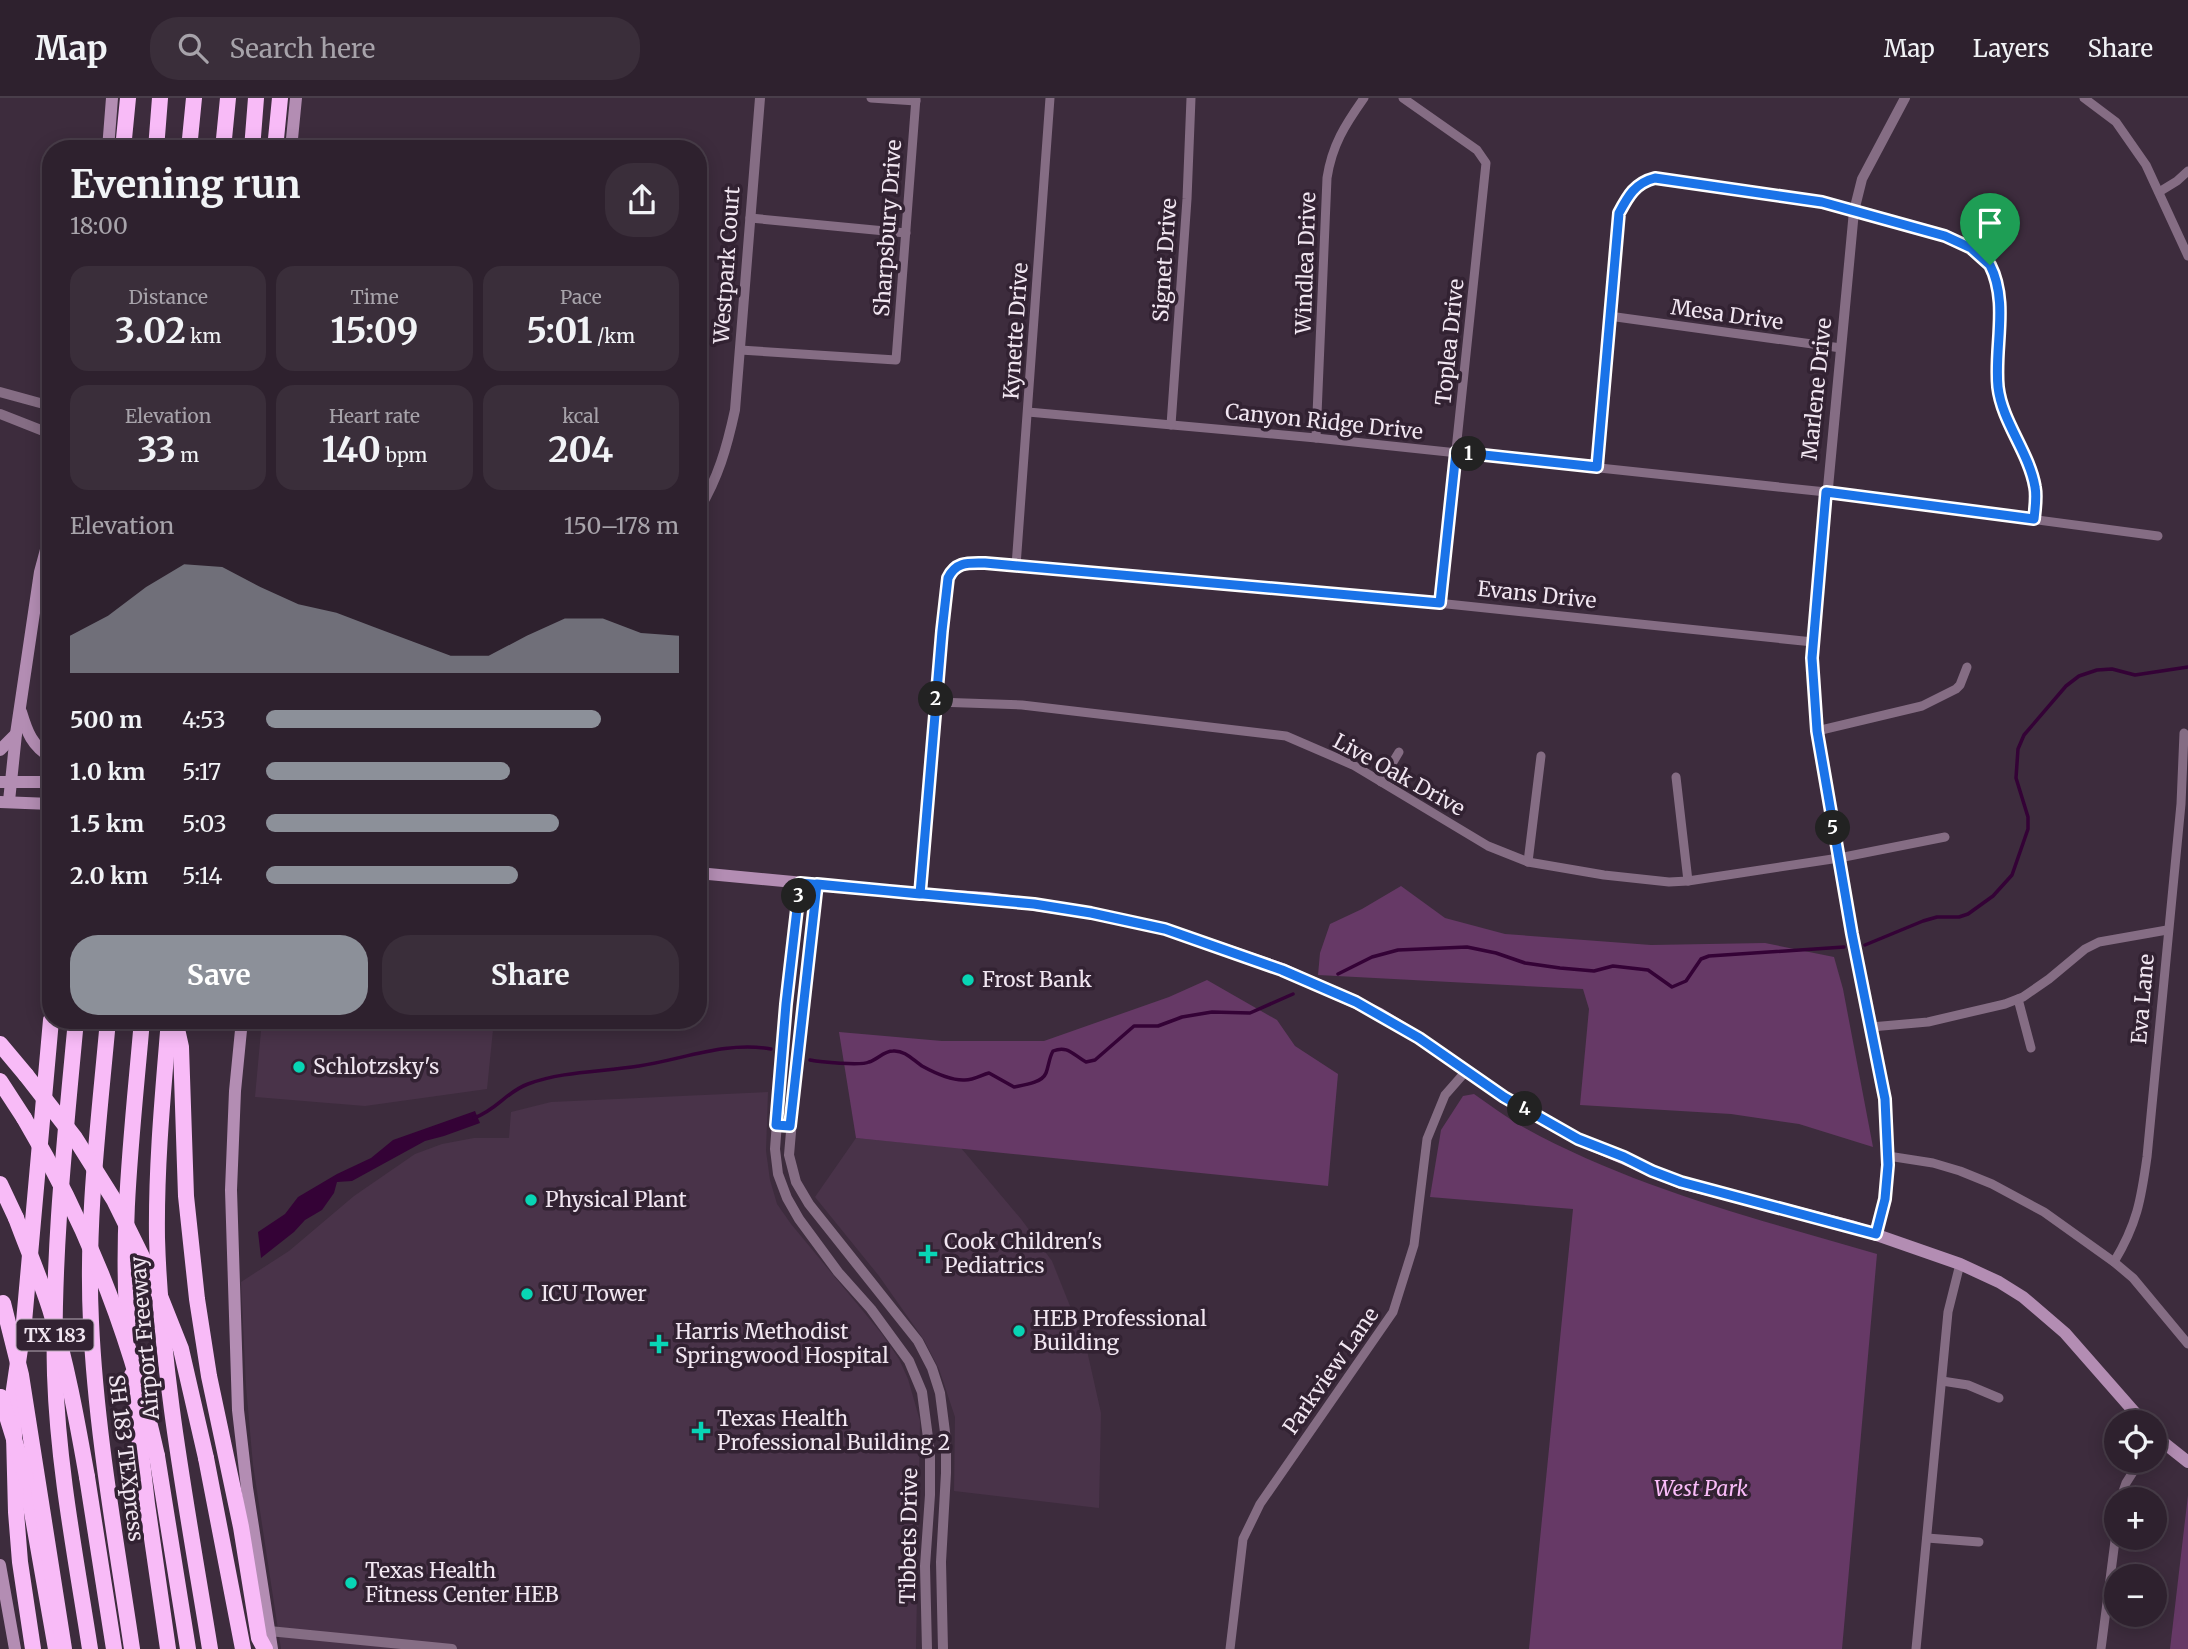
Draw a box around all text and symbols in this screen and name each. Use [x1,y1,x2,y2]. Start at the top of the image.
search box [150,17,640,80]
text: Map [35,28,108,69]
icon: search [174,29,212,67]
text: Search here [230,32,375,65]
text: Map [1884,33,1935,64]
text: Layers [1973,33,2049,64]
text: Share [2087,33,2153,64]
street label: Sharpsbury Drive [868,139,907,317]
text: Evening run [70,161,301,208]
button: share [605,163,679,237]
street label: Westpark Court [707,185,745,346]
street label: Windlea Drive [1289,191,1321,336]
pin [1960,193,2020,265]
street label: Signet Drive [1147,197,1182,323]
icon: arrive [1971,204,2009,242]
text: 18:00 [70,211,128,240]
street label: Kynette Drive [997,261,1034,400]
street label: Toplea Drive [1429,277,1470,407]
text: Distance [128,285,208,309]
text: Time [350,285,399,309]
text: Pace [560,285,602,309]
street label: Mesa Drive [1669,293,1785,336]
text: 3.02 [115,309,186,353]
text: 15:09 [331,309,418,353]
text: 5:01 [526,309,592,353]
street label: Marlene Drive [1796,316,1837,461]
text: km [186,324,221,348]
text: /km [592,324,635,348]
street label: Canyon Ridge Drive [1224,398,1424,445]
text: Elevation [125,404,211,428]
text: Heart rate [329,404,420,428]
text: kcal [562,404,600,428]
text: 33 [137,428,176,472]
text: 140 [322,428,381,472]
text: 204 [548,428,613,472]
pin: 1 [1452,436,1486,472]
text: 1 [1464,441,1473,465]
text: m [176,443,199,467]
text: bpm [381,443,427,467]
text: Elevation [70,511,174,540]
text: 150–178 m [564,511,679,540]
street label: Evans Drive [1476,575,1598,614]
pin: 2 [918,682,954,716]
text: 2 [930,686,941,710]
text: 500 m [70,705,142,734]
text: 4:53 [182,705,226,734]
street label: Live Oak Drive [1329,727,1470,822]
text: 1.0 km [70,757,145,786]
text: 5:17 [182,757,221,786]
text: 1.5 km [70,809,144,838]
text: 5:03 [182,809,227,838]
pin: 5 [1815,810,1850,846]
text: 5 [1827,815,1838,839]
text: 2.0 km [70,861,148,890]
text: 5:14 [182,861,222,890]
pin: 3 [782,878,816,914]
text: 3 [793,883,804,907]
button: Save [70,935,368,1015]
button: Share [382,935,679,1015]
street label: Eva Lane [2125,953,2160,1045]
place label: Frost Bank [982,966,1093,993]
marker: Frost Bank [960,972,976,988]
place label: Schlotzsky's [313,1053,439,1080]
marker: Schlotzsky's [291,1059,307,1075]
pin: 4 [1508,1091,1542,1126]
text: 4 [1518,1096,1531,1120]
place label: Physical Plant [545,1186,687,1213]
marker: Physical Plant [523,1192,539,1208]
place label: Cook Children's Pediatrics [944,1228,1102,1279]
marker: Cook Children's Pediatrics [918,1244,938,1264]
street label: Airport Freeway [124,1254,165,1422]
place label: ICU Tower [541,1280,647,1307]
marker: ICU Tower [519,1286,535,1302]
street label: Parkview Lane [1277,1302,1384,1440]
place label: HEB Professional Building [1033,1305,1207,1356]
place label: Harris Methodist Springwood Hospital [675,1318,889,1369]
road number: TX 183 [16,1320,94,1350]
marker: HEB Professional Building [1011,1323,1027,1339]
marker: Harris Methodist Springwood Hospital [649,1334,669,1354]
street label: SH 183 TEXpress [103,1373,150,1543]
place label: Texas Health Professional Building 2 [717,1405,950,1456]
map controls [2104,1410,2167,1627]
button: locate [2104,1410,2167,1473]
marker: Texas Health Professional Building 2 [691,1421,711,1441]
street label: Tibbets Drive [894,1468,923,1604]
park label: West Park [1654,1475,1749,1502]
button: + [2104,1487,2167,1550]
place label: Texas Health Fitness Center HEB [365,1557,559,1608]
button: − [2104,1564,2167,1627]
marker: Texas Health Fitness Center HEB [343,1575,359,1591]

